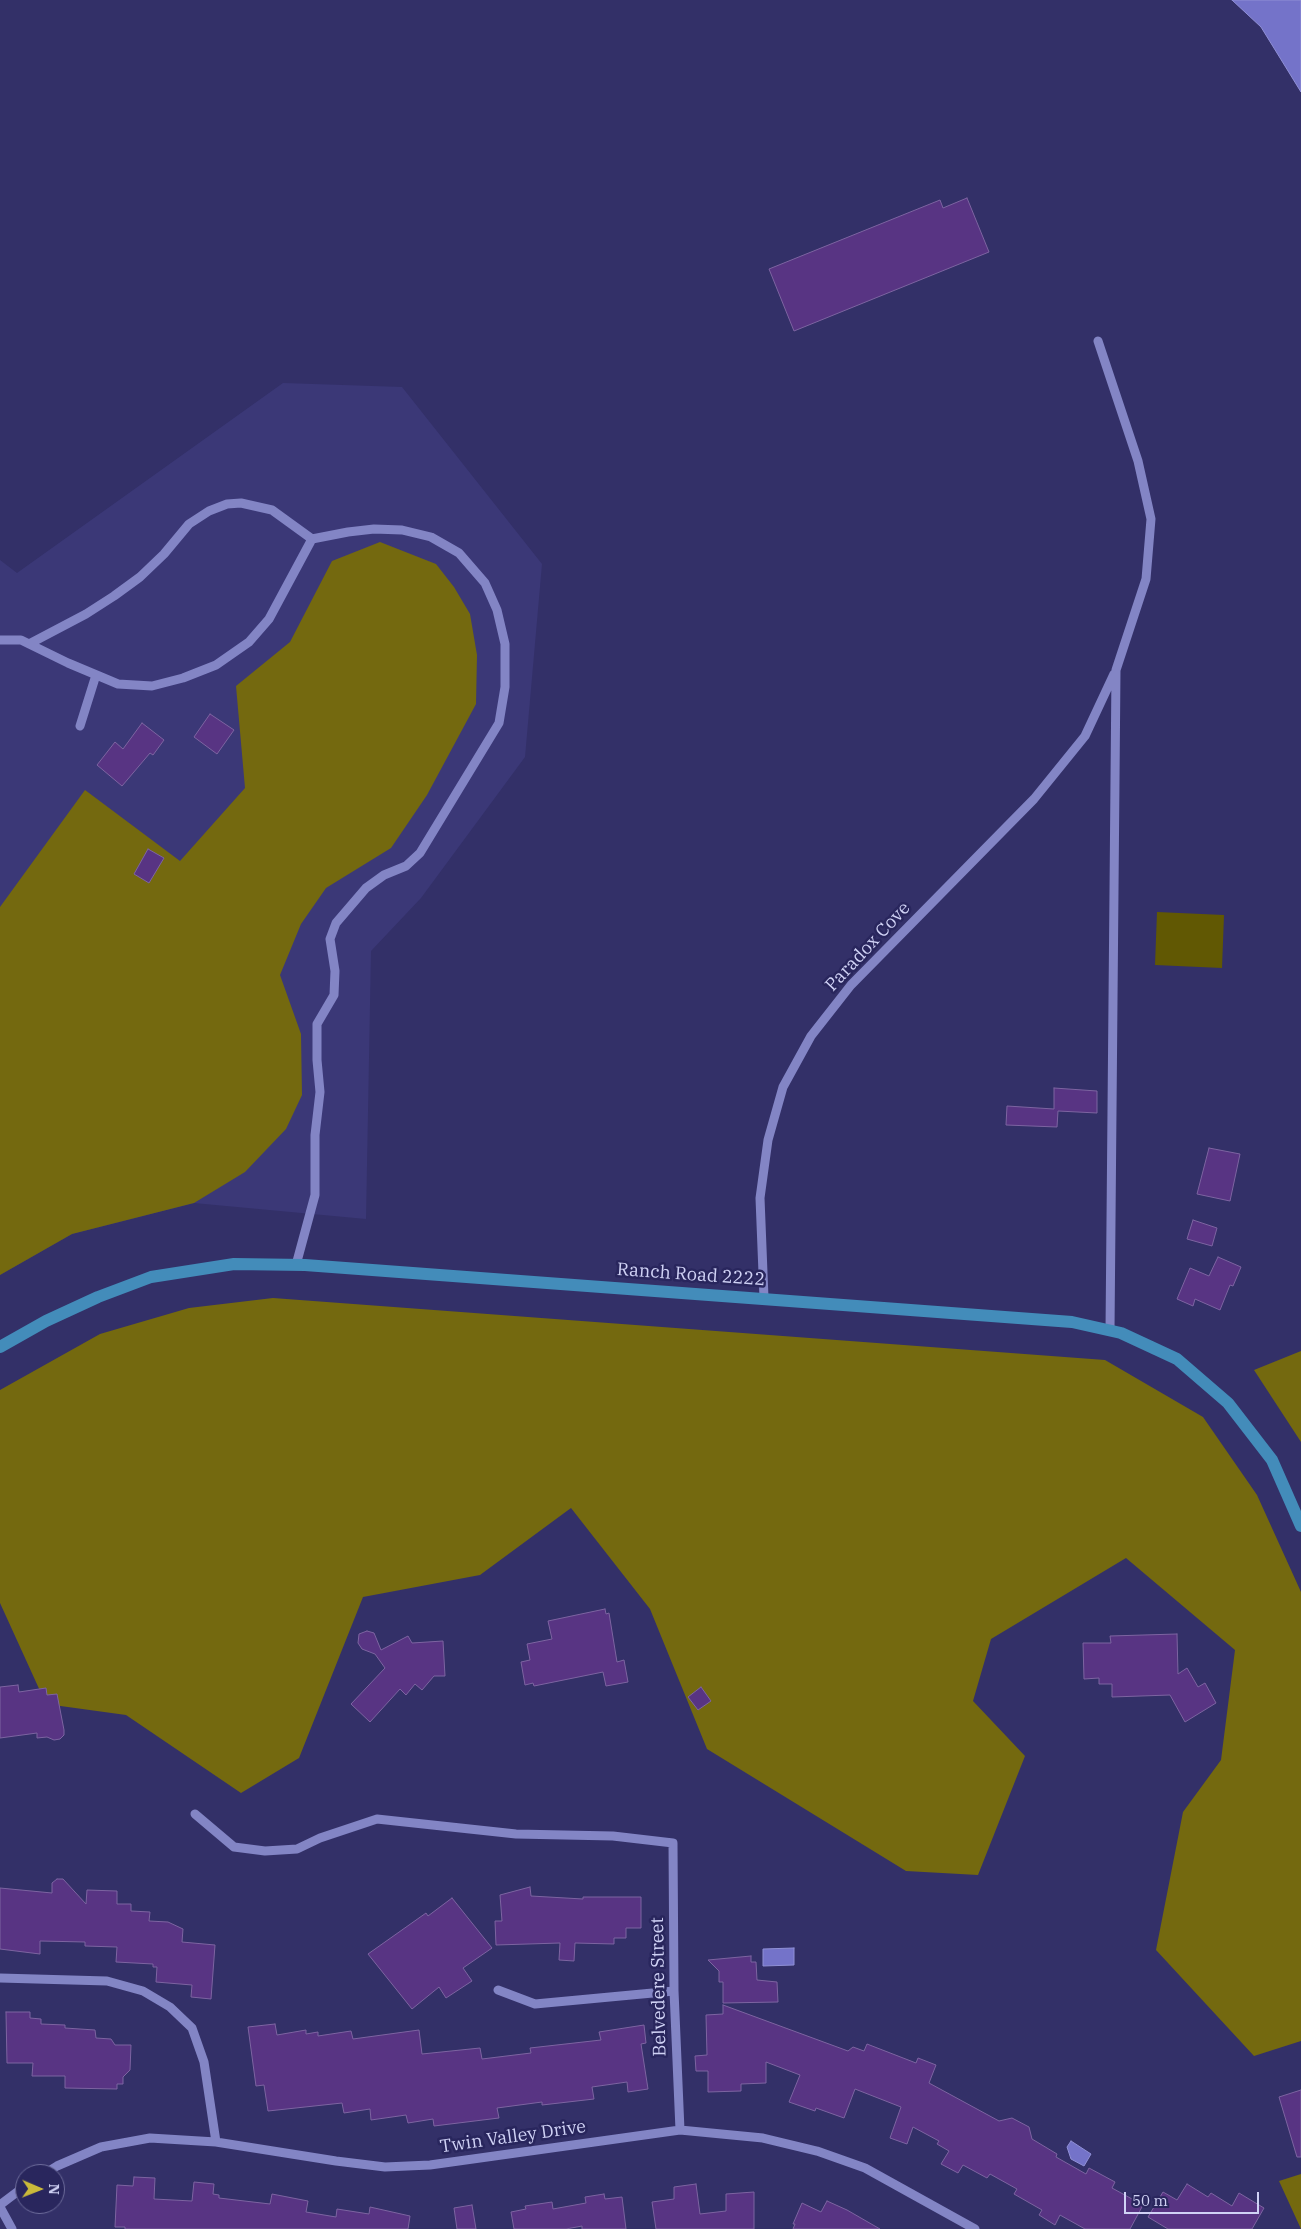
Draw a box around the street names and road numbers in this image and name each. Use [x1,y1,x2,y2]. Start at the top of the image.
street label: Paradox Cove [821,898,915,996]
street label: Ranch Road 2222 [616,1259,766,1291]
street label: Belvedere Street [647,1917,671,2057]
street label: Twin Valley Drive [439,2116,587,2158]

